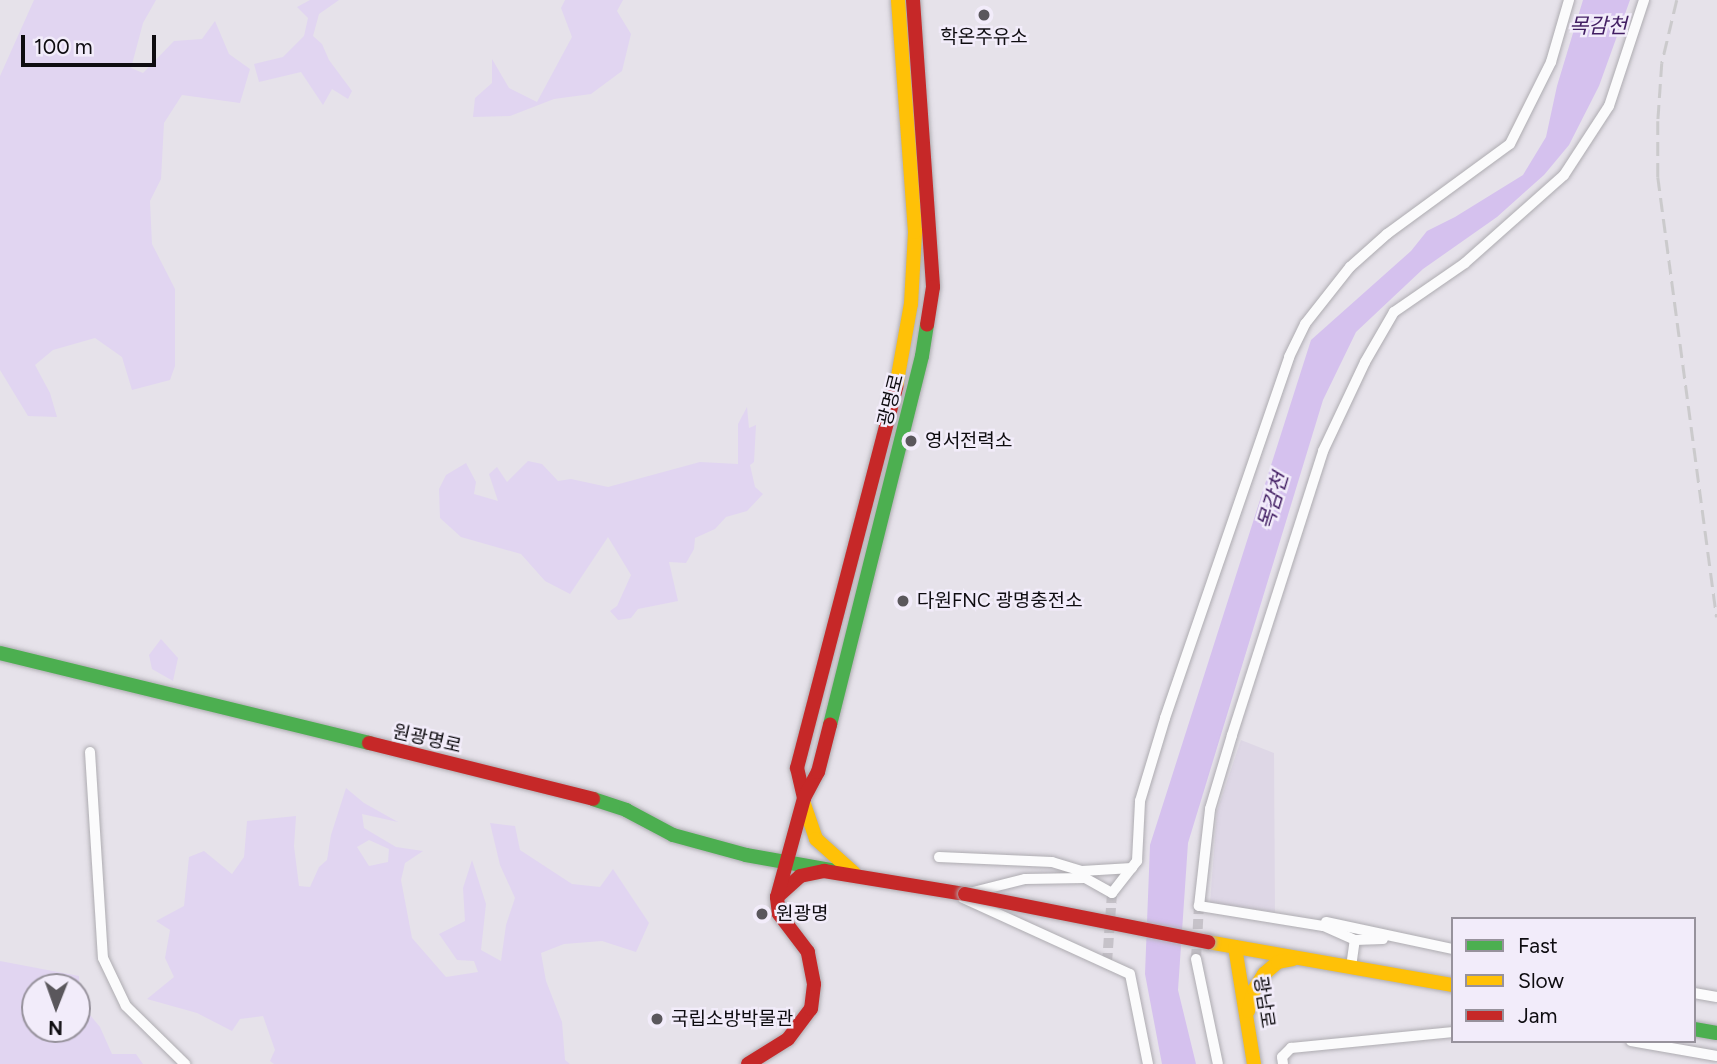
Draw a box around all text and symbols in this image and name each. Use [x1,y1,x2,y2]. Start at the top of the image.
marker: 학온주유소 [976,7,992,23]
water label: 목감천 [1569,13,1627,39]
scale bar [24,21,159,65]
place label: 학온주유소 [940,26,1028,48]
text: 100 m [34,34,93,59]
street label: 광명로 [874,372,908,428]
place label: 영서전력소 [925,430,1012,452]
marker: 영서전력소 [903,433,919,449]
water label: 목감천 [1252,470,1294,532]
place label: 다원FNC 광명충전소 [917,590,1083,612]
marker: 다원FNC 광명충전소 [895,593,911,609]
street label: 원광명로 [390,720,464,758]
place label: 원광명 [776,903,828,925]
marker: 원광명 [754,906,770,922]
legend [1451,917,1696,1043]
text: Fast [1518,933,1558,958]
text: Slow [1518,968,1564,993]
north arrow [21,973,91,1043]
street label: 광남로 [1249,974,1279,1030]
text: Jam [1518,1003,1557,1028]
place label: 국립소방박물관 [671,1008,793,1030]
marker: 국립소방박물관 [649,1011,665,1027]
text: N [48,1016,63,1039]

